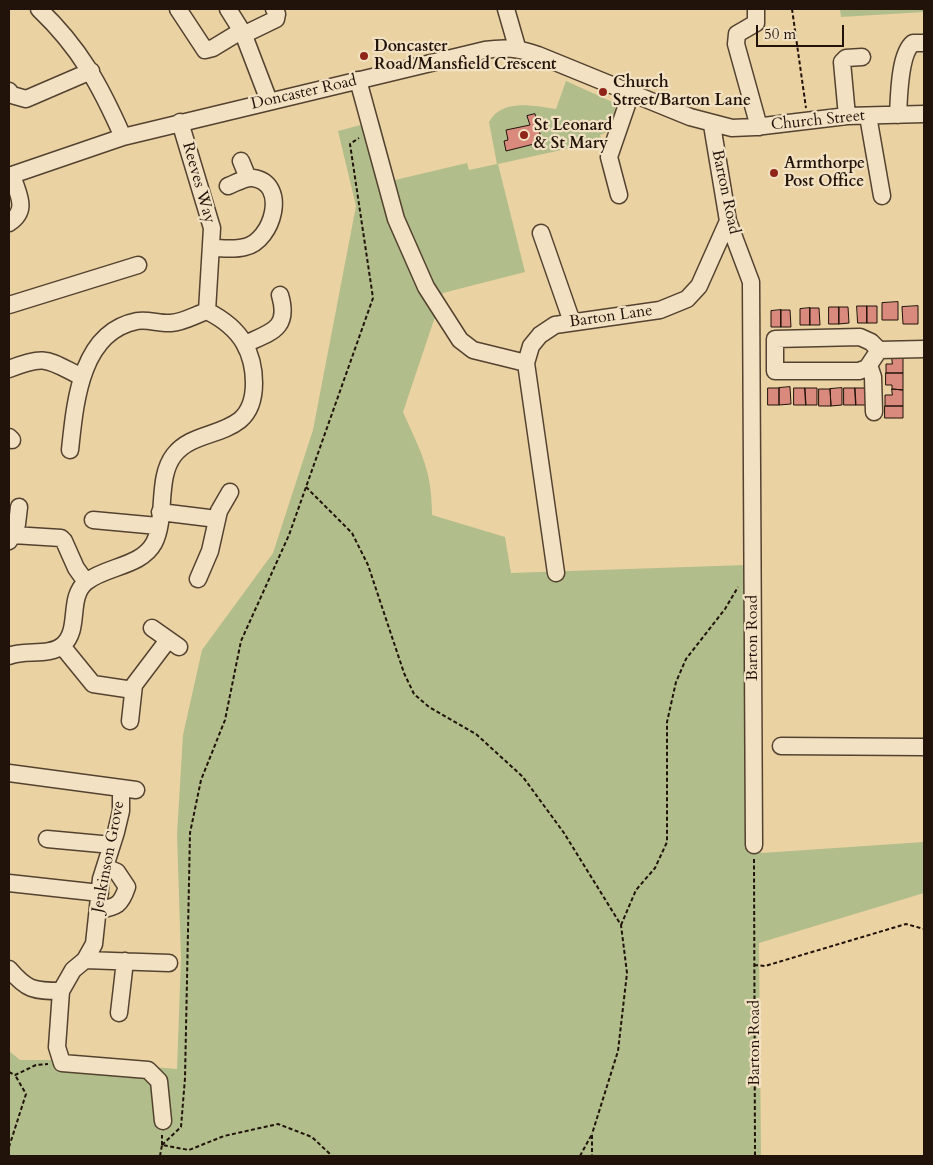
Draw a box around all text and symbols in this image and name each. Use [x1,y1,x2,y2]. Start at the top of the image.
scale bar [758,15,846,47]
text: 50 m [764,24,796,44]
place label: Doncaster Road/Mansfield Crescent [374,37,557,75]
marker: Doncaster Road/Mansfield Crescent [358,50,370,62]
street label: Doncaster Road [249,72,359,114]
place label: Church Street/Barton Lane [613,73,751,111]
marker: Church Street/Barton Lane [597,86,609,98]
street label: Church Street [770,107,866,135]
place label: St Leonard & St Mary [534,116,612,154]
marker: St Leonard & St Mary [518,129,530,141]
street label: Reeves Way [177,140,219,226]
street label: Barton Road [707,148,743,236]
place label: Armthorpe Post Office [784,154,865,192]
marker: Armthorpe Post Office [768,167,780,179]
street label: Barton Lane [568,302,654,332]
street label: Barton Road [743,595,763,681]
street label: Jenkinson Grove [89,799,129,915]
street label: Barton Road [745,1000,765,1086]

